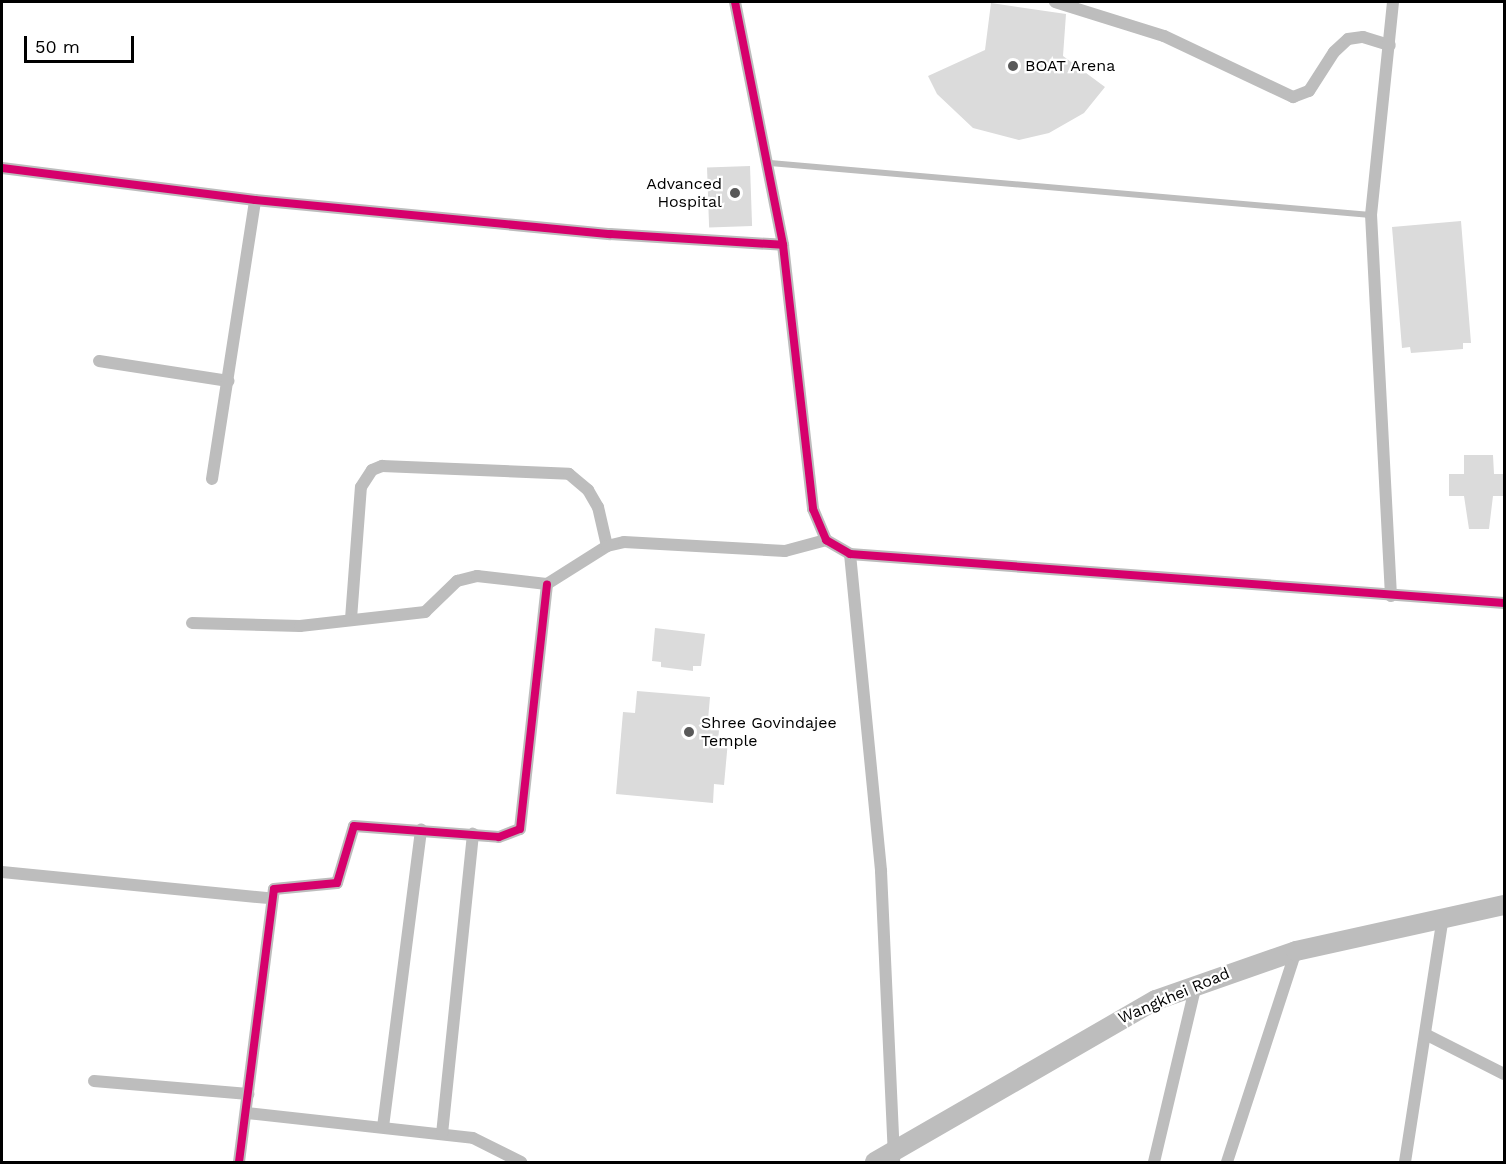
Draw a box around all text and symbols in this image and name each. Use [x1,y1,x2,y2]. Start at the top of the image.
scale bar [27,24,136,62]
text: 50 m [35,36,80,57]
place label: BOAT Arena [1025,56,1116,76]
marker: BOAT Arena [1006,59,1020,73]
place label: Advanced Hospital [646,174,722,212]
marker: Advanced Hospital [726,184,744,202]
place label: Shree Govindajee Temple [701,713,837,751]
marker: Shree Govindajee Temple [682,725,696,739]
street label: Wangkhei Road [1115,964,1233,1028]

